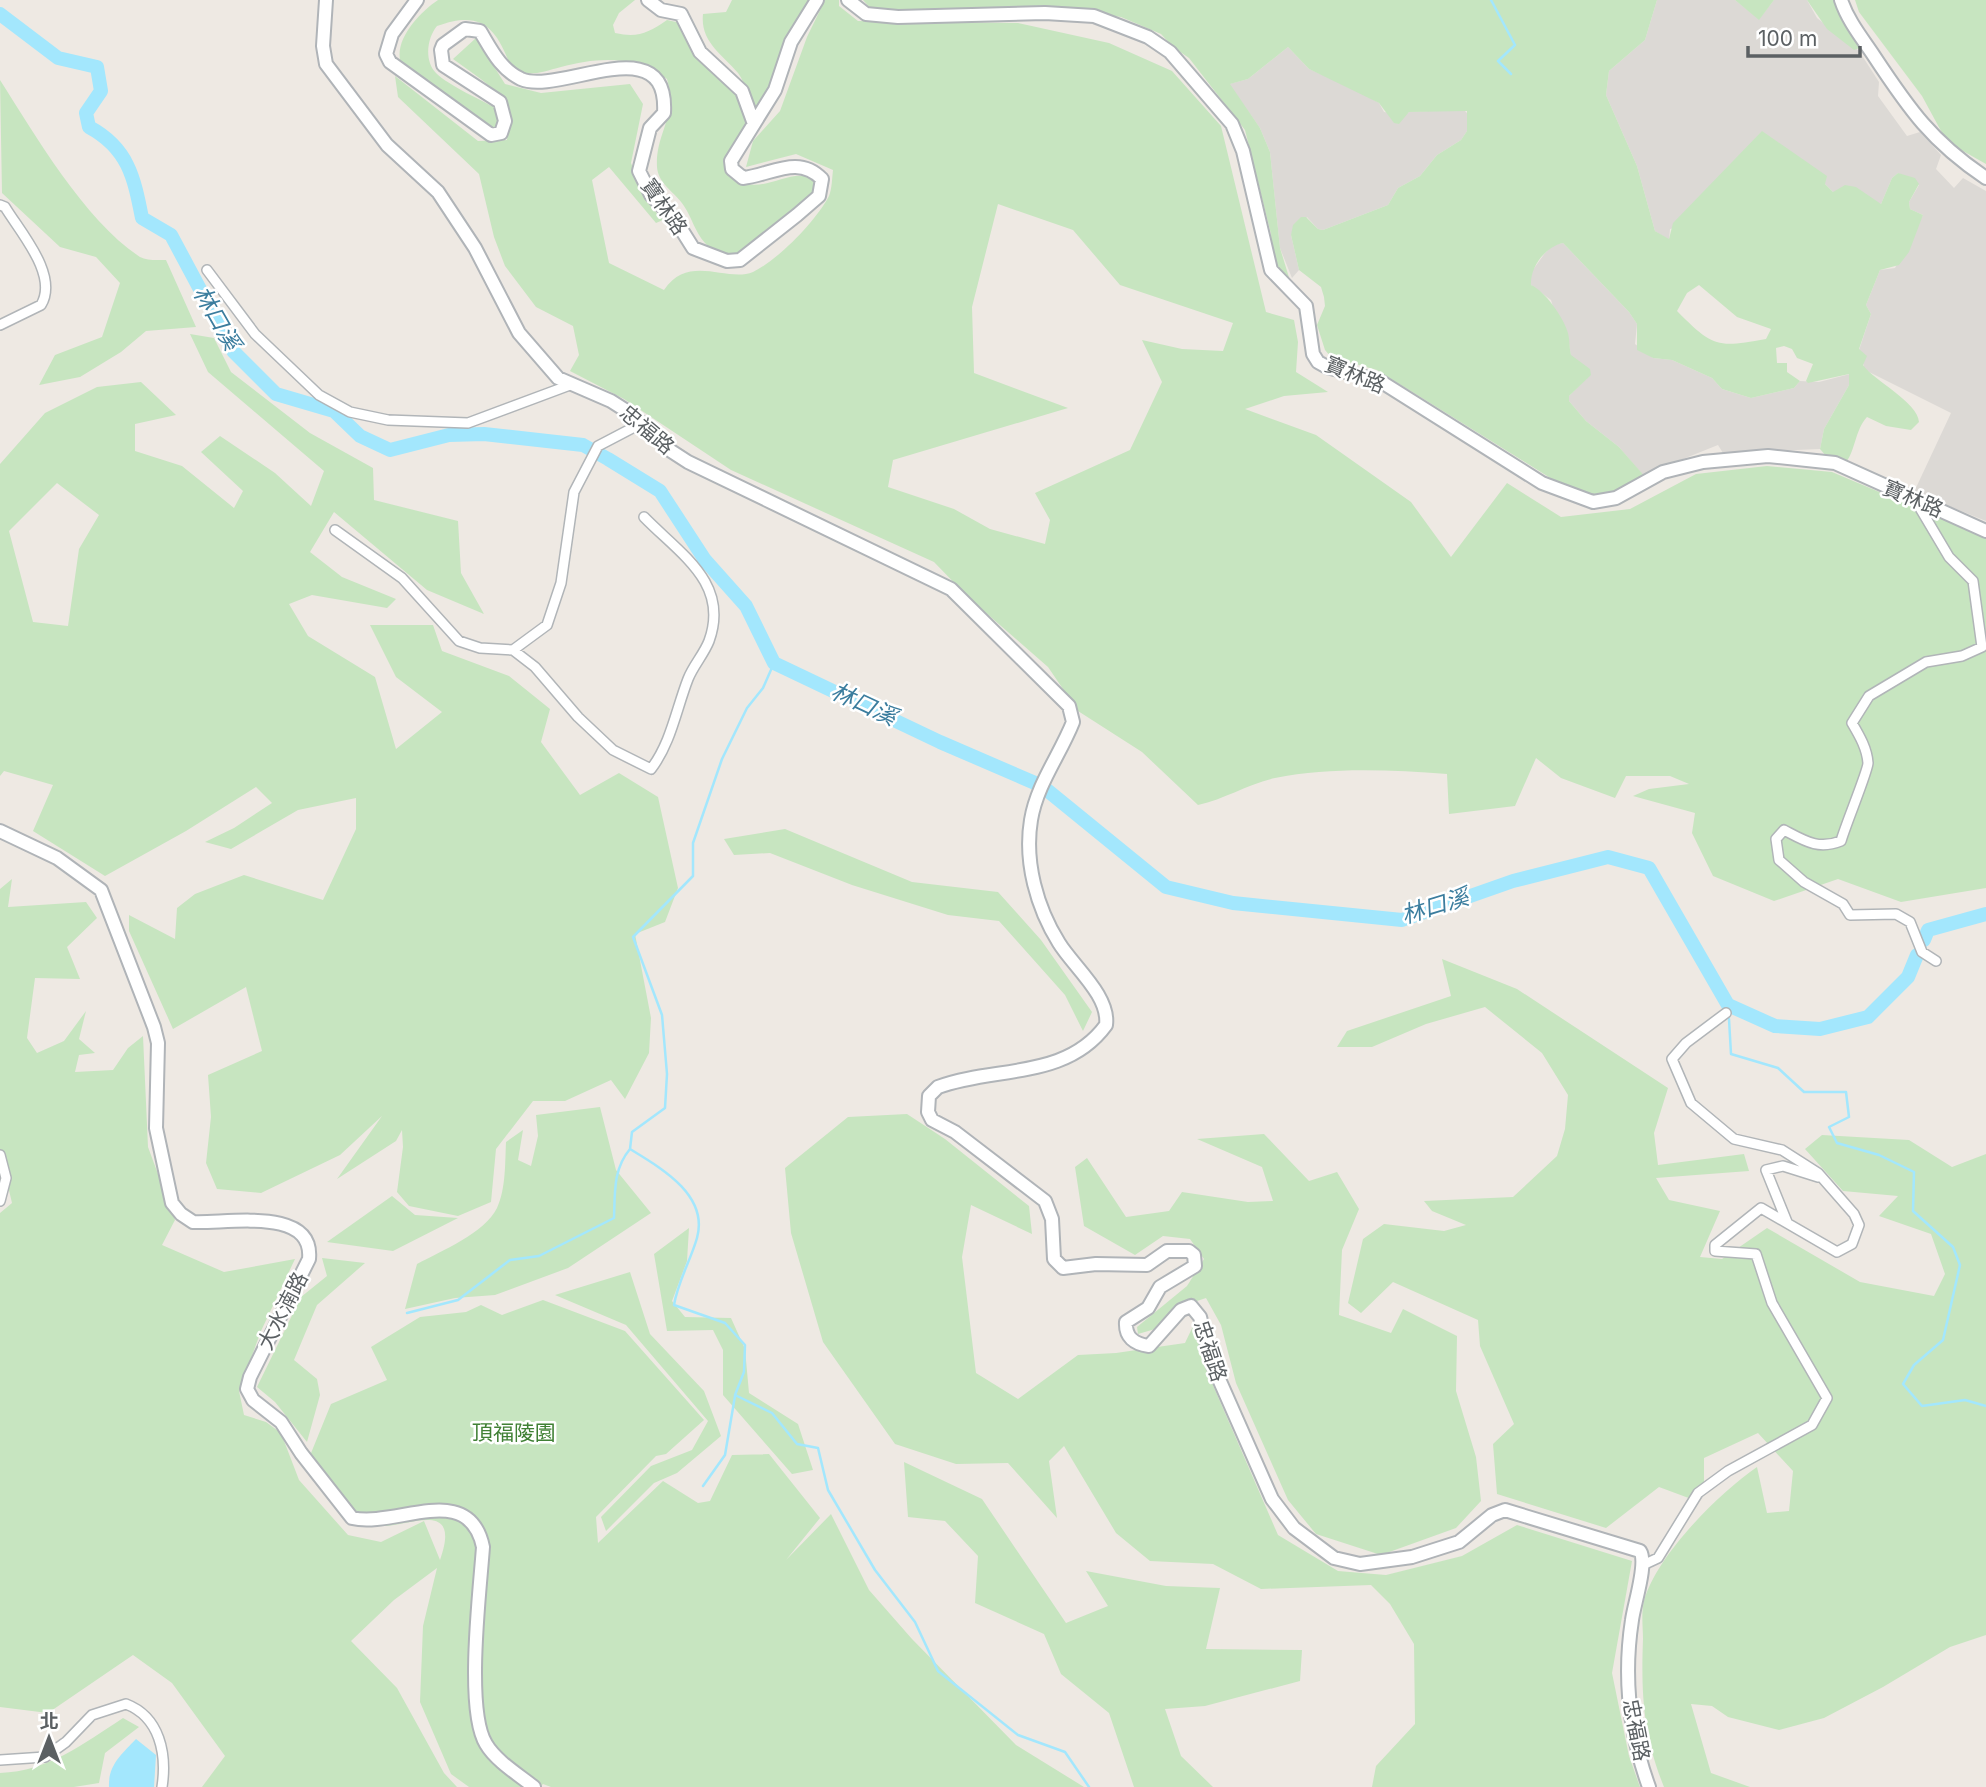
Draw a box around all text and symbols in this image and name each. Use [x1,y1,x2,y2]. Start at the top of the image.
scale bar [1748,14,1860,58]
text: 100 m [1758,26,1817,51]
street label: 寶林路 [636,174,693,240]
water label: 林口溪 [188,281,248,357]
street label: 寶林路 [1321,351,1389,398]
street label: 忠福路 [615,400,679,459]
street label: 寶林路 [1879,475,1947,522]
water label: 林口溪 [827,677,904,733]
water label: 林口溪 [1398,882,1475,929]
street label: 大水湳路 [252,1268,313,1354]
street label: 忠福路 [1189,1317,1232,1385]
park label: 頂福陵園 [472,1420,556,1445]
street label: 忠福路 [1618,1697,1655,1763]
north arrow [14,1703,84,1773]
text: 北 [39,1710,59,1733]

